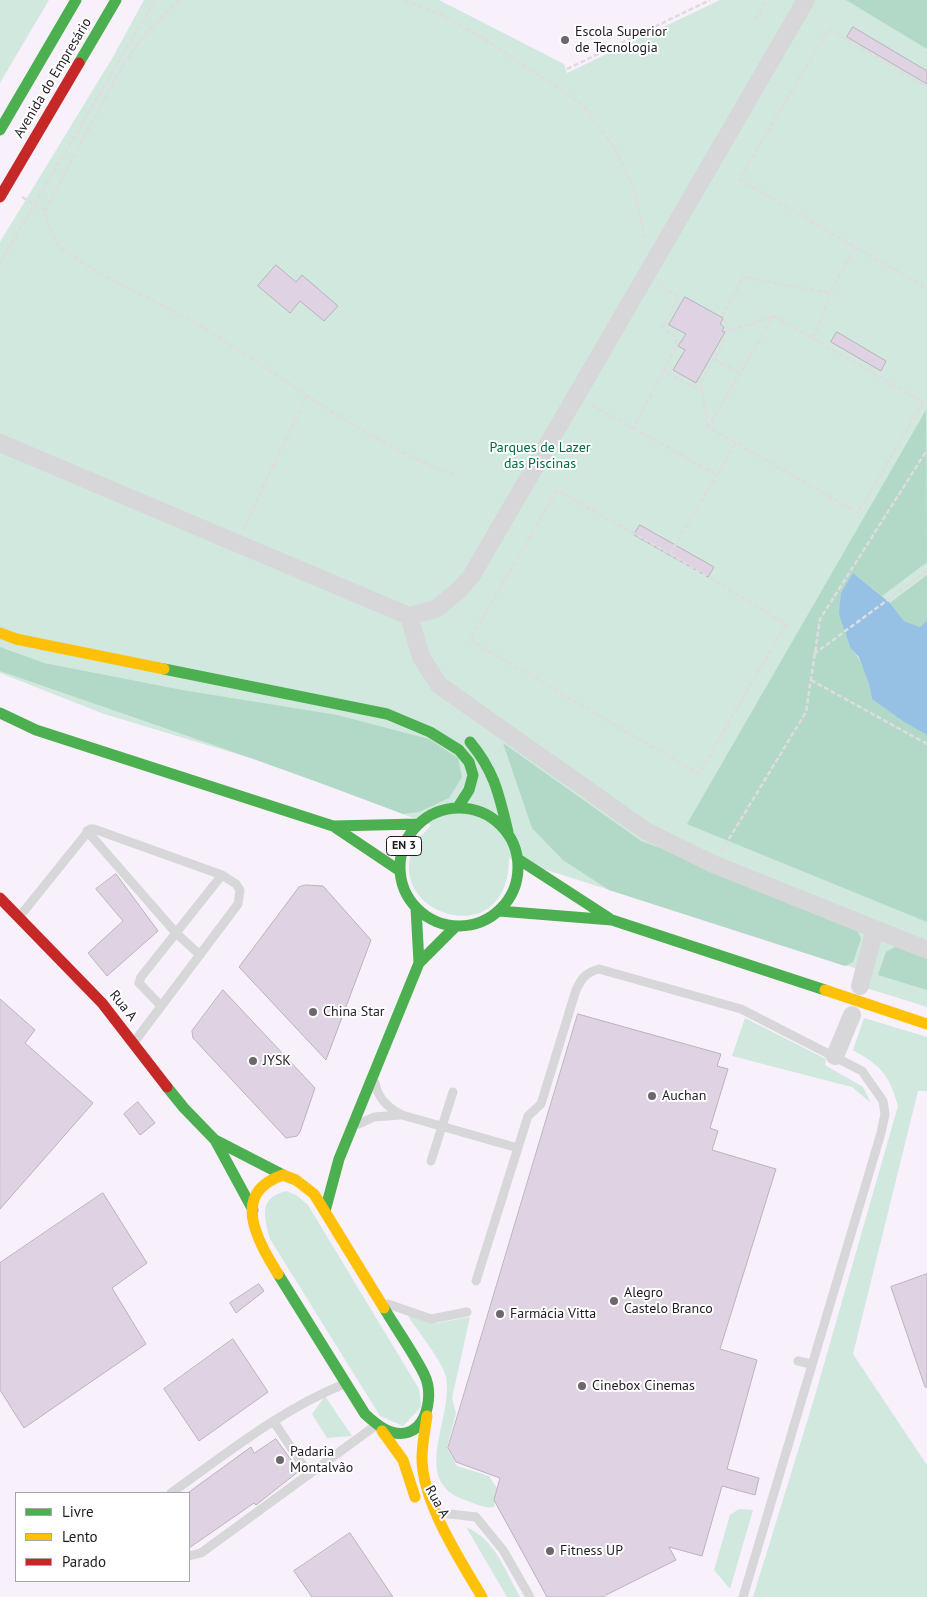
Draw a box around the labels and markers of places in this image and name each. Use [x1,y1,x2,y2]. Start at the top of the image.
place label: Escola Superior de Tecnologia [575,24,667,56]
marker: Escola Superior de Tecnologia [559,34,571,46]
place label: China Star [323,1004,385,1020]
marker: China Star [307,1006,319,1018]
place label: JYSK [263,1053,291,1069]
marker: JYSK [247,1055,259,1067]
place label: Auchan [662,1088,706,1104]
marker: Auchan [646,1090,658,1102]
place label: Alegro Castelo Branco [624,1285,713,1318]
marker: Alegro Castelo Branco [608,1295,620,1307]
place label: Farmácia Vitta [510,1306,596,1322]
marker: Farmácia Vitta [494,1308,506,1320]
place label: Cinebox Cinemas [592,1378,695,1394]
marker: Cinebox Cinemas [576,1380,588,1392]
place label: Padaria Montalvão [290,1444,353,1476]
marker: Padaria Montalvão [274,1454,286,1466]
place label: Fitness UP [560,1543,623,1559]
marker: Fitness UP [544,1545,556,1557]

